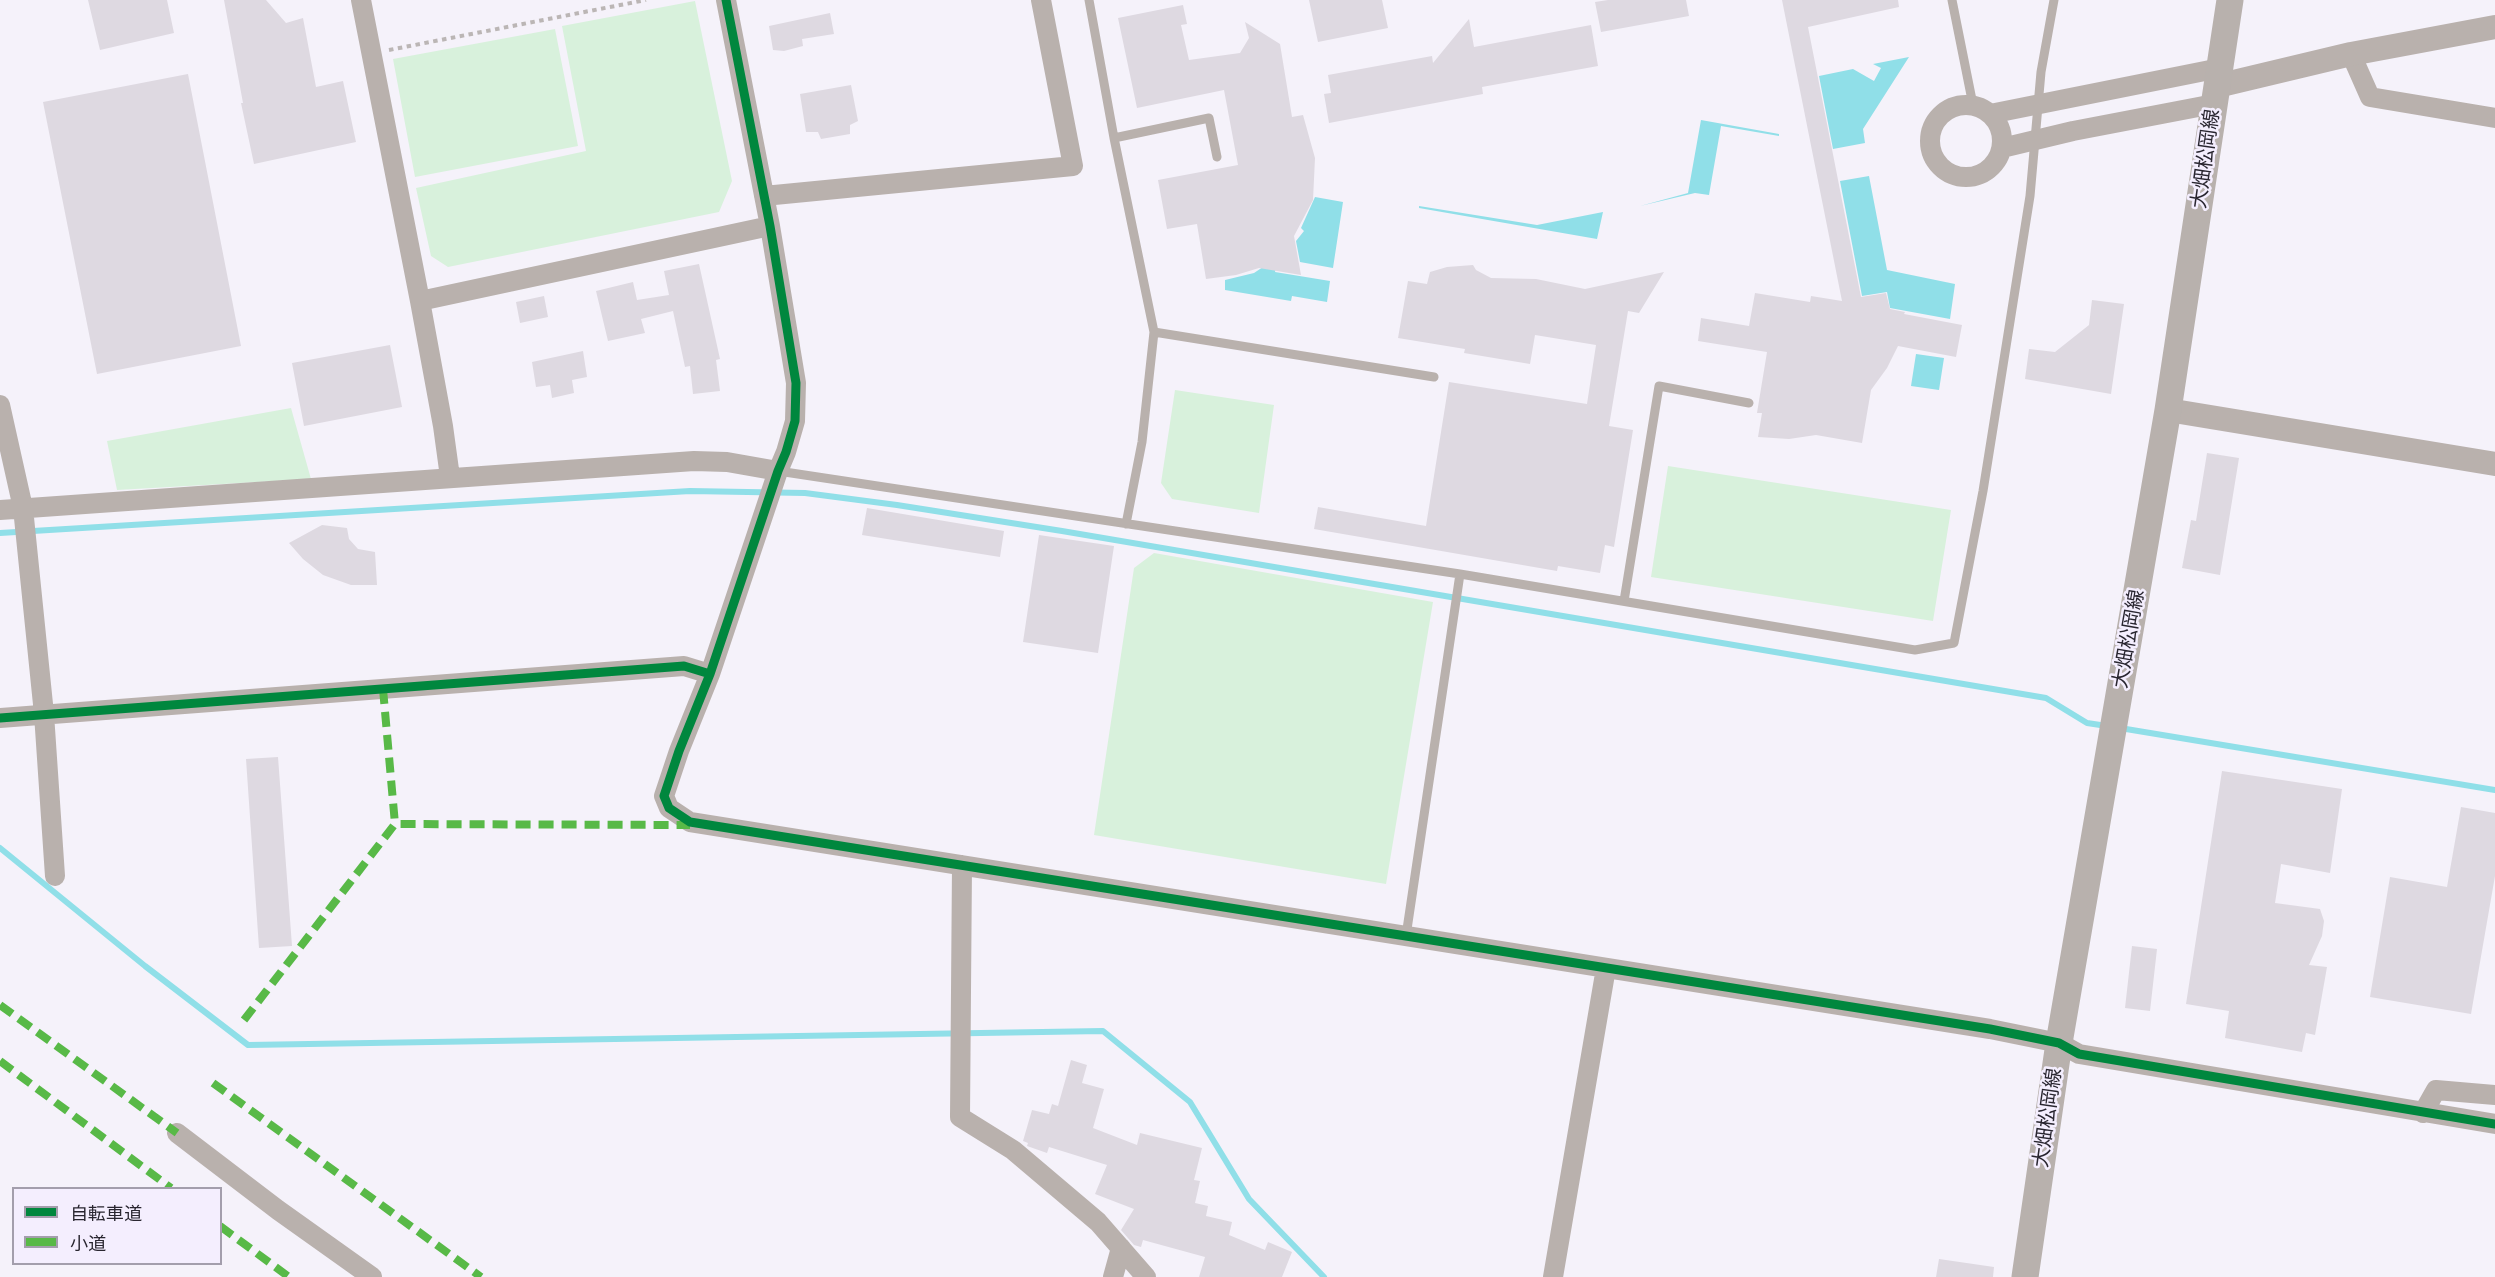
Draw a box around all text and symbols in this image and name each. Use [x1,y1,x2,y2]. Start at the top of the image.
street label: 大畑松岡線 [2187,108,2225,210]
street label: 大畑松岡線 [2108,588,2150,690]
street label: 大畑松岡線 [2029,1067,2067,1169]
legend [12,1187,222,1265]
text: 自転車道 [70,1203,142,1225]
text: 小道 [70,1233,106,1255]

